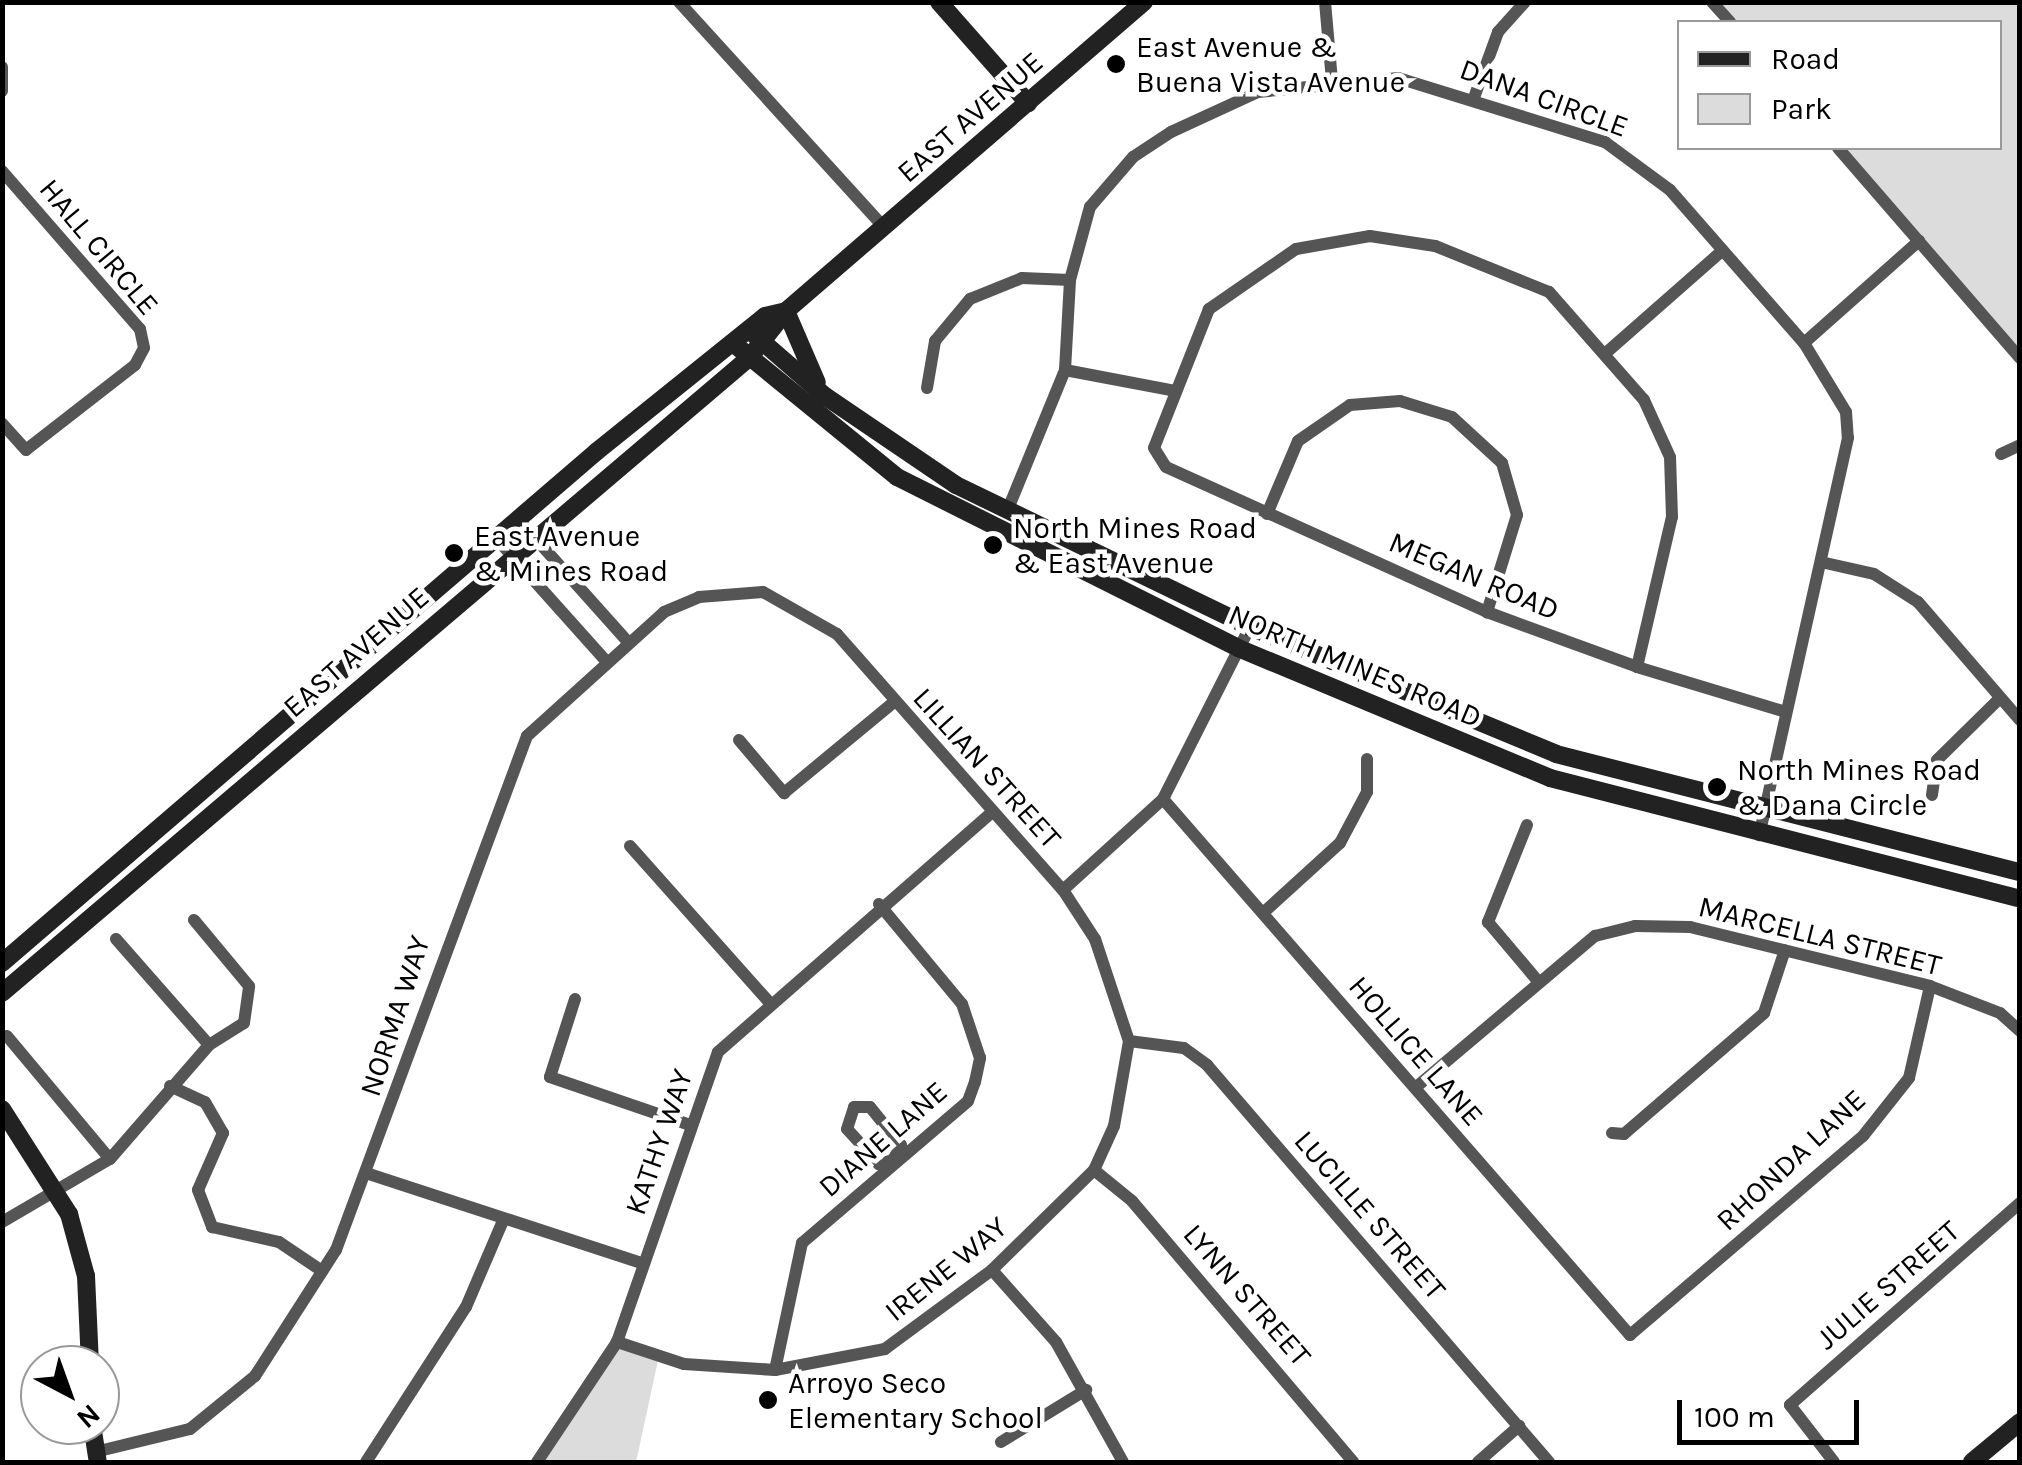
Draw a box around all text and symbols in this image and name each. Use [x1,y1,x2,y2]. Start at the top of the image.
legend [1677,20,2002,150]
place label: East Avenue & Buena Vista Avenue [1136,29,1405,100]
text: Road [1771,41,1840,77]
street label: EAST AVENUE [890,44,1050,190]
street label: DANA CIRCLE [1455,51,1633,145]
marker: East Avenue & Buena Vista Avenue [1105,53,1127,75]
text: Park [1771,91,1832,127]
street label: HALL CIRCLE [32,172,166,322]
place label: North Mines Road & East Avenue [1013,510,1257,580]
place label: East Avenue & Mines Road [474,518,668,588]
street label: MEGAN ROAD [1384,524,1564,628]
marker: North Mines Road & East Avenue [982,534,1004,556]
marker: East Avenue & Mines Road [443,542,465,564]
street label: EAST AVENUE [276,579,436,725]
street label: NORTH MINES ROAD [1223,596,1487,736]
street label: LILLIAN STREET [905,680,1069,856]
place label: North Mines Road & Dana Circle [1737,752,1981,822]
marker: North Mines Road & Dana Circle [1706,776,1728,798]
street label: MARCELLA STREET [1695,888,1945,984]
street label: NORMA WAY [352,931,438,1101]
street label: HOLLICE LANE [1341,969,1491,1133]
street label: KATHY WAY [617,1064,701,1220]
street label: DIANE LANE [811,1073,955,1205]
street label: RHONDA LANE [1709,1082,1873,1238]
street label: LUCILLE STREET [1287,1123,1453,1307]
street label: IRENE WAY [878,1209,1014,1329]
street label: JULIE STREET [1809,1213,1967,1357]
street label: LYNN STREET [1175,1216,1319,1374]
north arrow [20,1345,120,1445]
place label: Arroyo Seco Elementary School [788,1365,1043,1436]
scale bar [1682,1380,1864,1442]
marker: Arroyo Seco Elementary School [757,1389,779,1411]
text: N [70,1397,107,1436]
text: 100 m [1694,1399,1775,1435]

